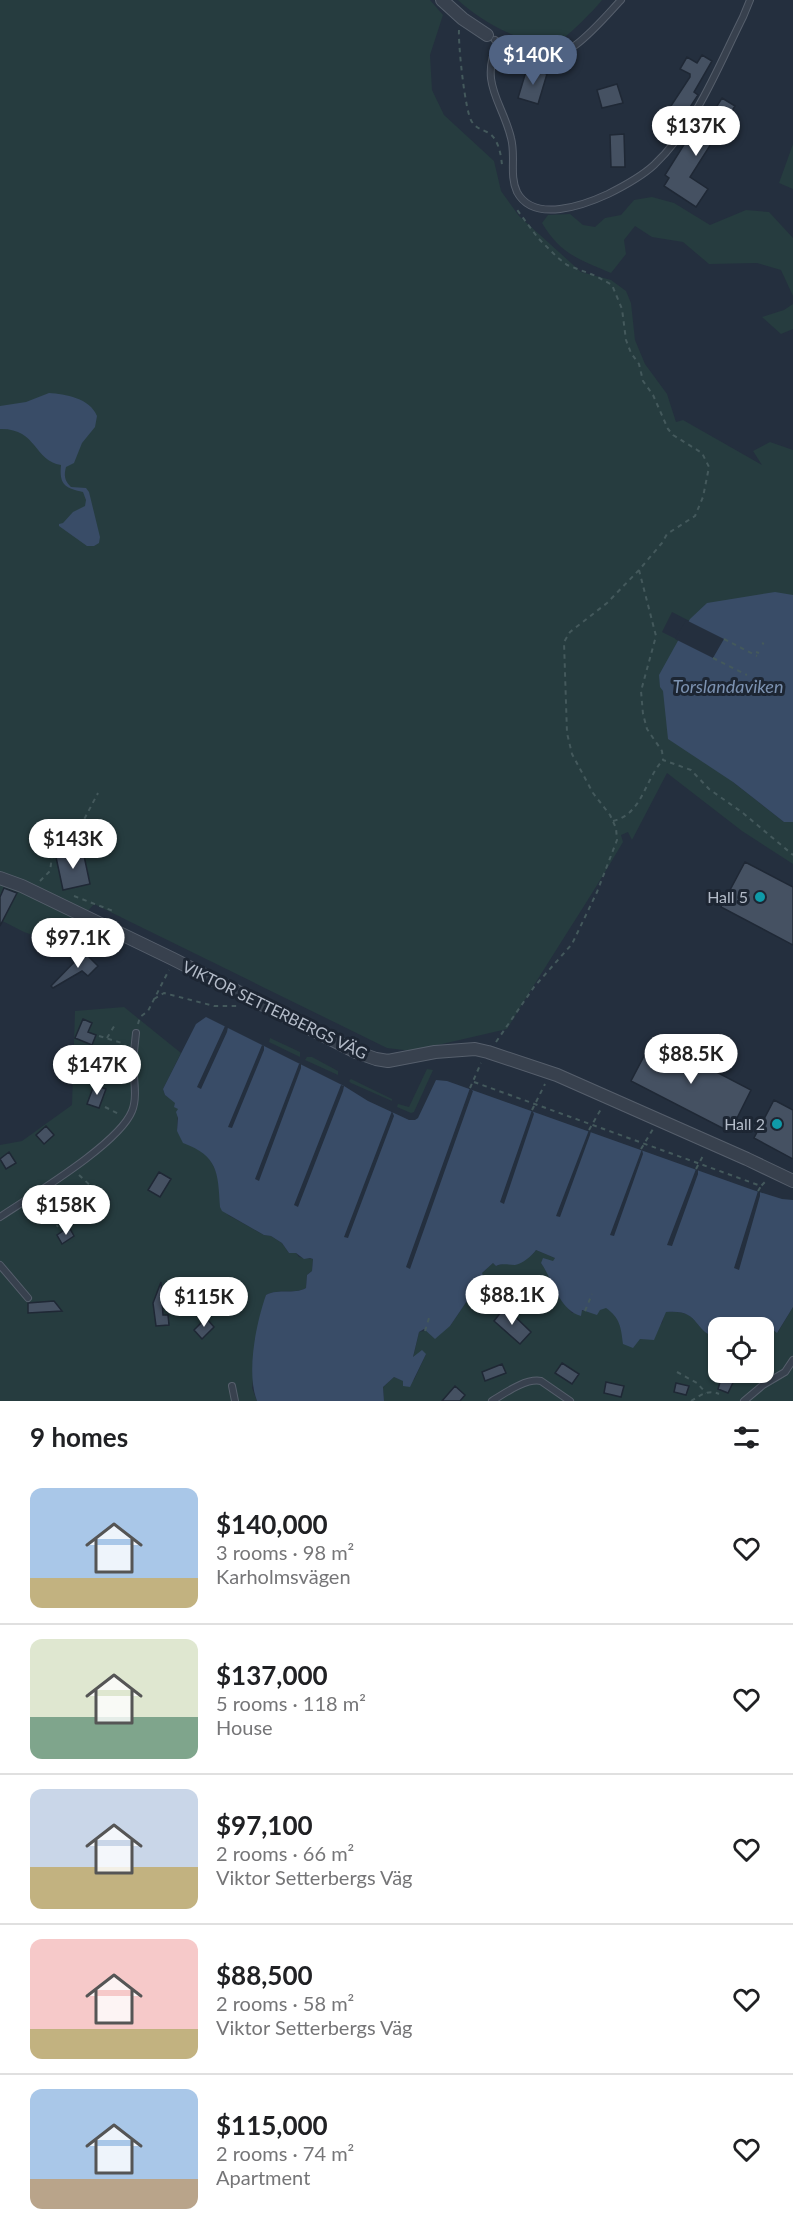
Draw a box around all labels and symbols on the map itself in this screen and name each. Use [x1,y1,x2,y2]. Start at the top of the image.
pin: $140K [491,35,575,86]
pin: $137K [654,106,738,157]
water label: Torslandaviken [673,675,783,697]
pin: $143K [31,819,115,870]
place label: Hall 5 [707,887,748,906]
marker: Hall 5 [753,890,767,904]
pin: $97.1K [29,918,127,969]
street label: VIKTOR SETTERBERGS VÄG [180,956,371,1063]
pin: $88.5K [642,1034,740,1085]
pin: $147K [55,1045,139,1096]
place label: Hall 2 [724,1114,765,1133]
marker: Hall 2 [770,1117,784,1131]
pin: $158K [24,1185,108,1236]
pin: $88.1K [463,1275,561,1326]
pin: $115K [162,1277,246,1328]

